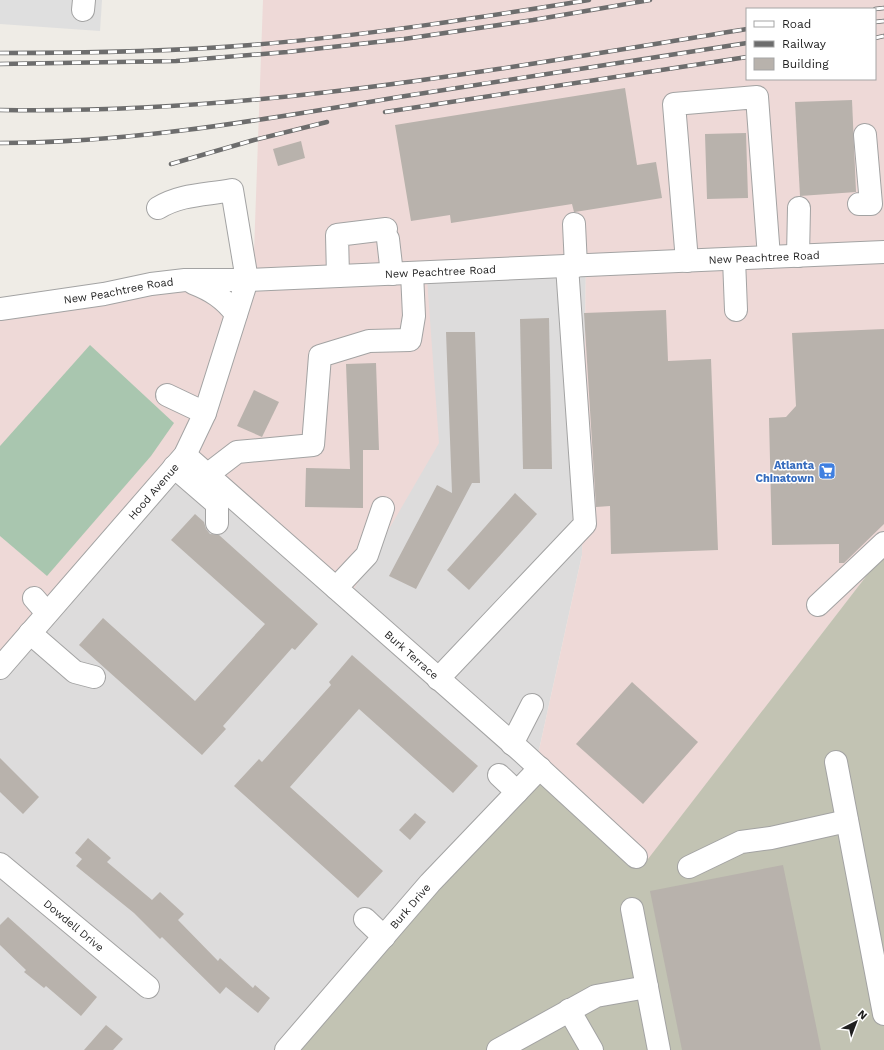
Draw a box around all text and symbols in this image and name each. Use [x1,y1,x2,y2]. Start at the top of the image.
legend [746,8,876,80]
text: Road [782,17,811,31]
text: Railway [782,37,827,51]
text: Building [782,57,829,71]
street label: New Peachtree Road [708,248,820,266]
street label: New Peachtree Road [385,263,496,280]
street label: New Peachtree Road [63,275,174,306]
place label: Atlanta Chinatown [756,459,815,485]
street label: Hood Avenue [125,460,181,522]
supermarket icon: Atlanta Chinatown [817,461,837,481]
street label: Burk Terrace [382,628,441,682]
street label: Burk Drive [387,881,433,931]
street label: Dowdell Drive [41,897,107,954]
north arrow [836,1002,876,1042]
text: N [855,1007,870,1022]

